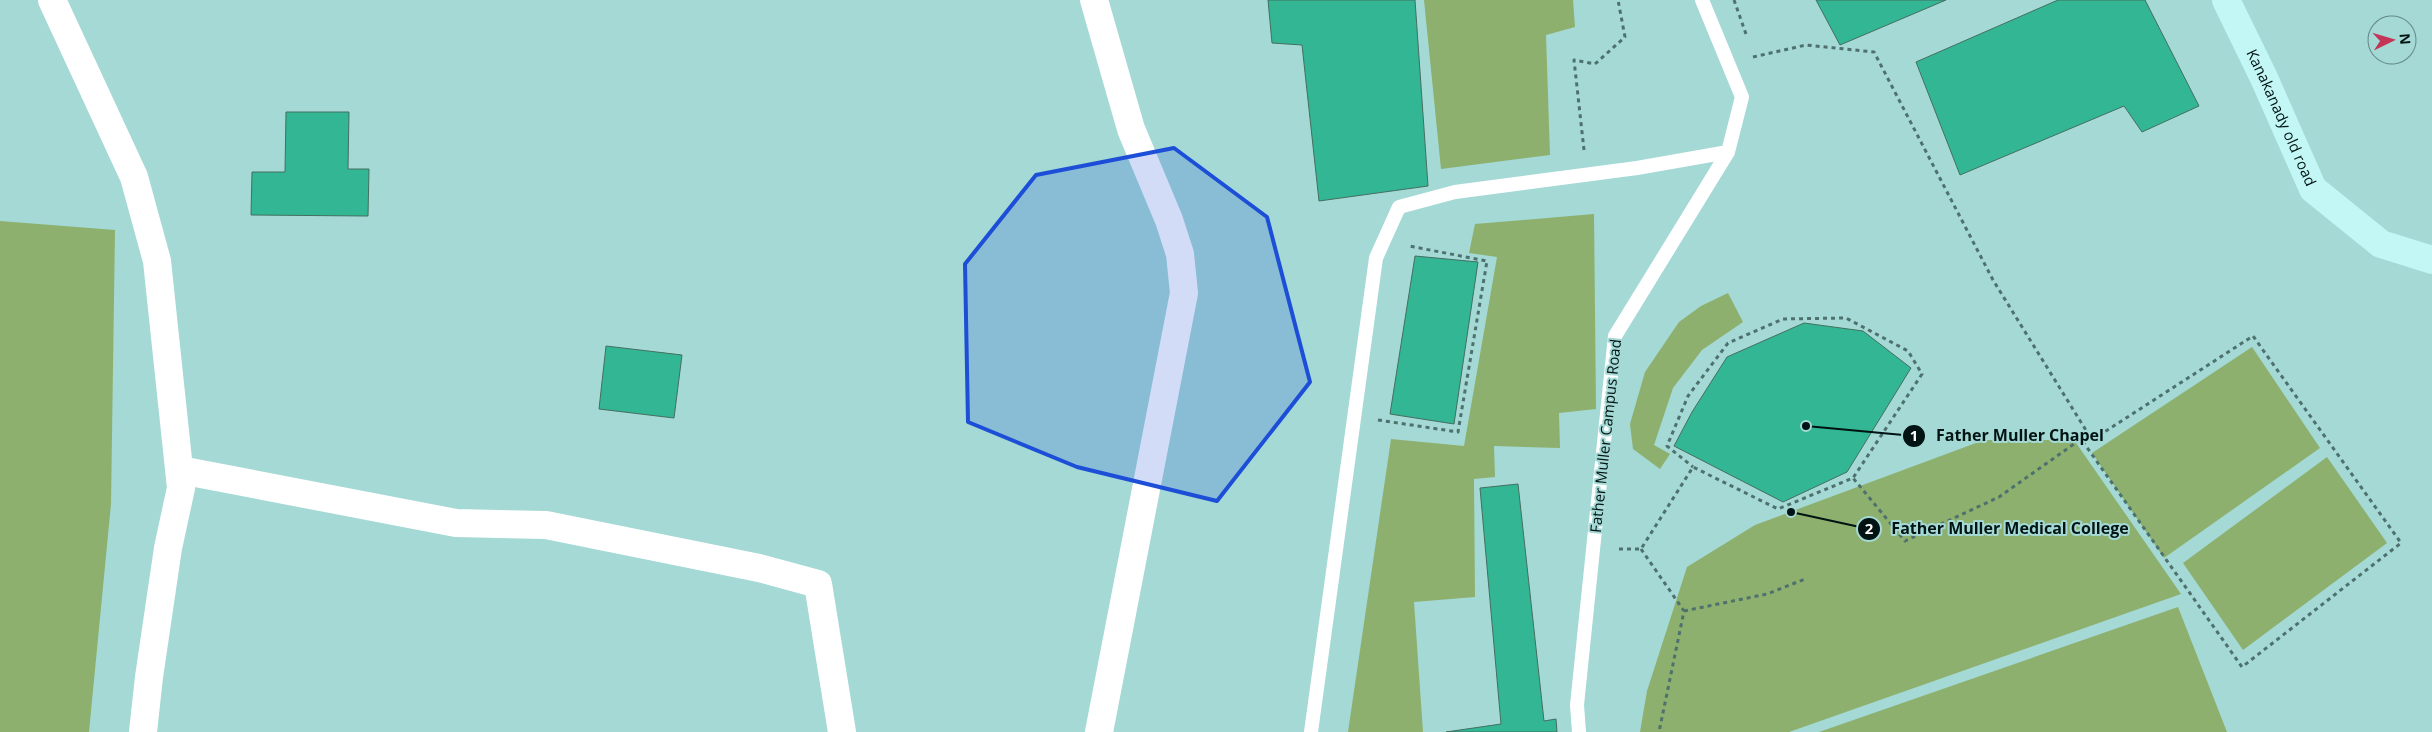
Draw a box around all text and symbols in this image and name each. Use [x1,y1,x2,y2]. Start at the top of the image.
north arrow [2367,15,2417,65]
text: N [2395,32,2415,45]
street label: Kanakanady old road [2242,45,2321,189]
street label: Father Muller Campus Road [1585,338,1625,534]
callout: Father Muller Chapel [1901,420,2114,451]
text: Father Muller Chapel [1936,424,2104,446]
text: 1 [1910,425,1918,445]
callout: Father Muller Medical College [1857,513,2139,544]
text: Father Muller Medical College [1891,517,2129,539]
text: 2 [1865,518,1874,538]

